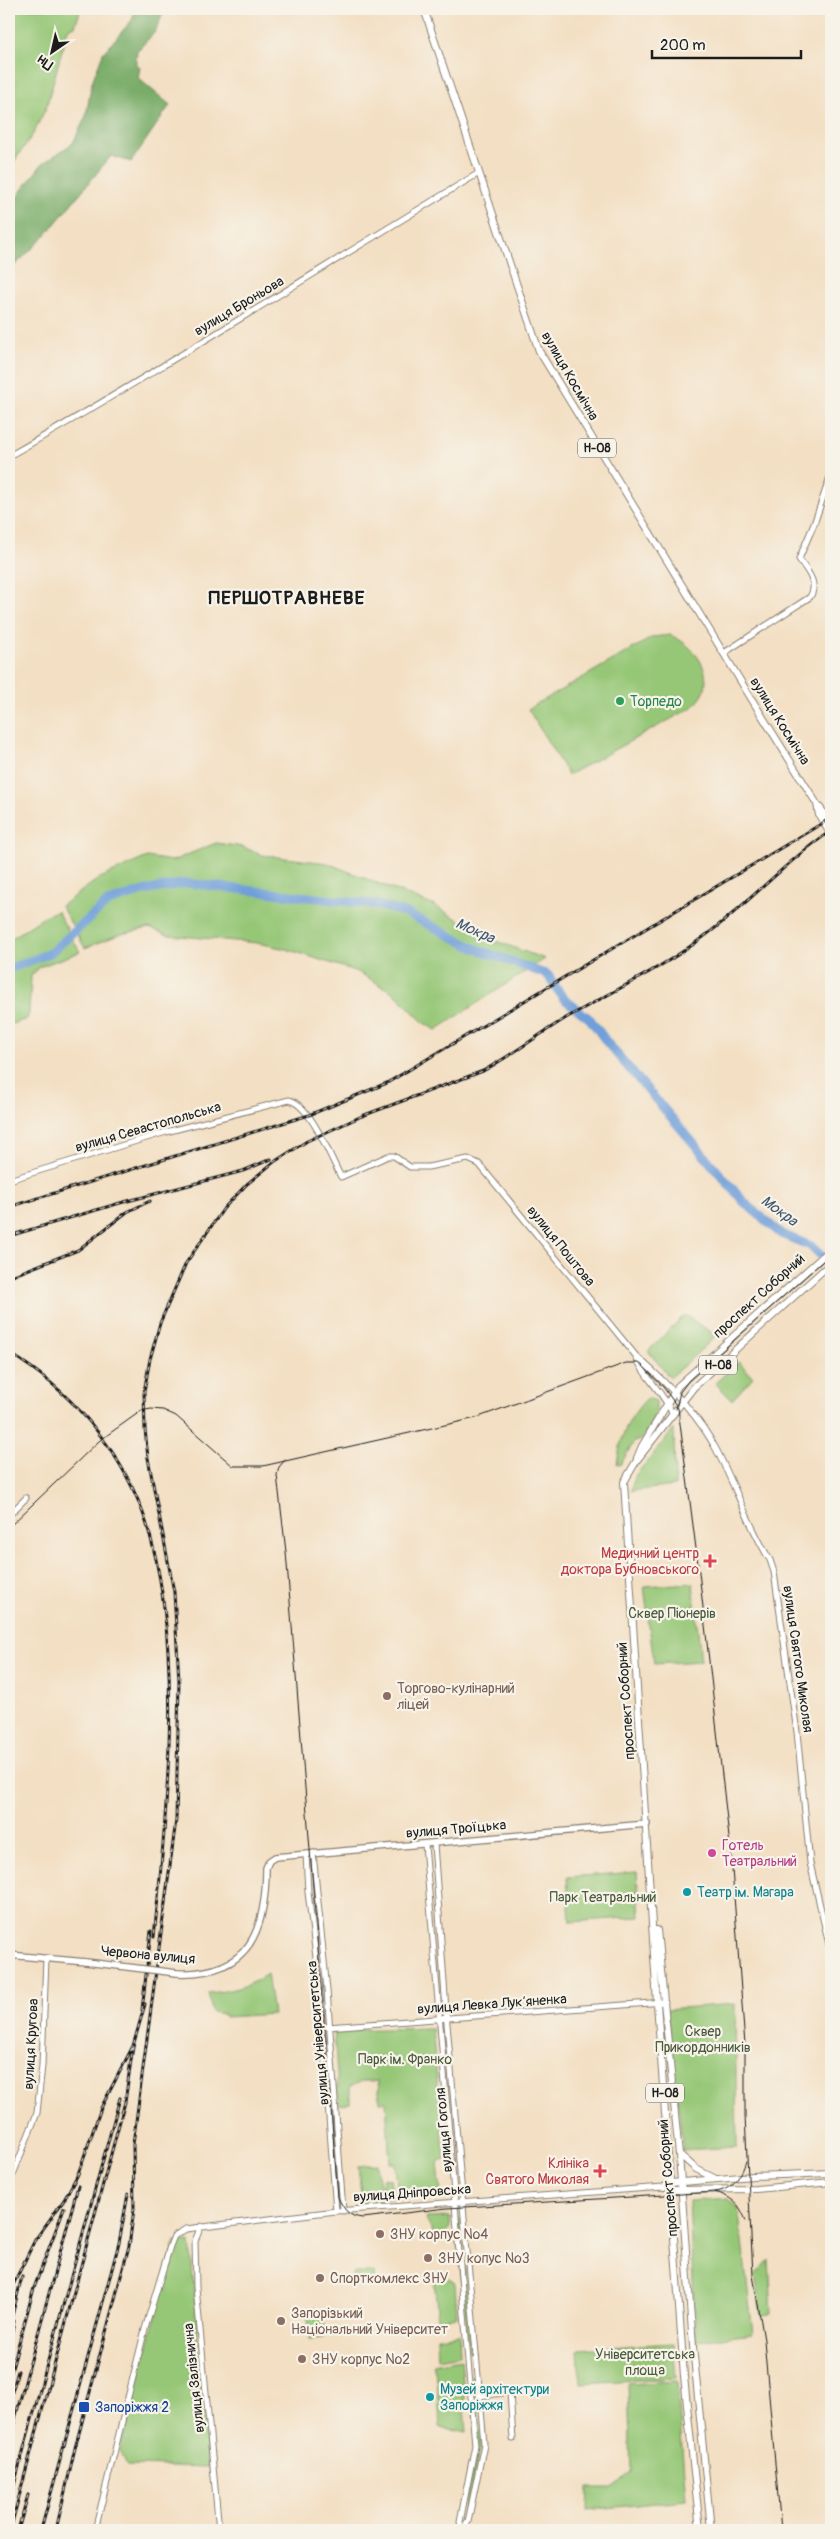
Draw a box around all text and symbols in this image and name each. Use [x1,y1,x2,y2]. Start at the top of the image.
north arrow [28,28,78,78]
scale bar [652,28,801,60]
text: 200 m [660,36,705,55]
text: Пн [34,51,56,74]
street label: вулиця Броньова [191,273,287,339]
street label: вулиця Космічна [538,329,602,423]
road number: Н-08 [578,438,616,458]
district label: ПЕРШОТРАВНЕВЕ [209,586,365,610]
street label: вулиця Космічна [746,674,814,768]
place label: Торпедо [630,693,682,710]
marker: Торпедо [614,695,626,707]
water label: Мокра [453,914,498,948]
street label: вулиця Севастопольська [73,1098,223,1156]
water label: Мокра [757,1191,802,1231]
street label: вулиця Поштова [523,1202,599,1290]
street label: проспект Соборний [709,1250,809,1342]
road number: Н-08 [699,1356,737,1374]
place label: Медичний центр доктора Бубновського [561,1545,699,1578]
marker: Медичний центр доктора Бубновського [703,1554,717,1568]
street label: вулиця Святого Миколая [779,1584,817,1734]
park label: Сквер Піонерів [628,1605,716,1622]
street label: проспект Соборний [613,1642,639,1760]
place label: Торгово-кулінарний ліцей [397,1680,515,1713]
marker: Торгово-кулінарний ліцей [381,1690,393,1702]
street label: вулиця Троїцька [405,1816,507,1842]
place label: Готель Театральний [722,1837,797,1870]
marker: Готель Театральний [706,1847,718,1859]
place label: Театр ім. Магара [697,1884,794,1901]
marker: Театр ім. Магара [681,1886,693,1898]
park label: Парк Театральний [550,1889,656,1906]
street label: Червона вулиця [100,1942,196,1968]
street label: вулиця Університетська [303,1960,333,2106]
street label: вулиця Левка Лукʼяненка [417,1990,567,2018]
street label: вулиця Кругова [20,1998,42,2090]
park label: Сквер Прикордонників [655,2023,751,2056]
park label: Парк ім. Франко [358,2051,452,2068]
road number: Н-08 [646,2084,684,2102]
street label: вулиця Гоголя [432,2087,456,2173]
street label: проспект Соборний [654,2119,682,2237]
place label: Клініка Святого Миколая [486,2155,589,2188]
marker: Клініка Святого Миколая [593,2164,607,2178]
street label: вулиця Дніпровська [352,2180,472,2206]
place label: ЗНУ корпус №4 [390,2226,488,2243]
marker: ЗНУ корпус №4 [374,2228,386,2240]
place label: ЗНУ копус №3 [438,2250,530,2267]
marker: ЗНУ копус №3 [422,2252,434,2264]
place label: Спорткомлекс ЗНУ [330,2270,449,2287]
marker: Спорткомлекс ЗНУ [314,2272,326,2284]
place label: Запорізький Національний Університет [291,2305,448,2338]
marker: Запорізький Національний Університет [275,2315,287,2327]
street label: вулиця Залізнична [180,2322,208,2434]
park label: Університетська площа [595,2346,695,2379]
place label: ЗНУ корпус №2 [312,2351,410,2368]
marker: ЗНУ корпус №2 [296,2353,308,2365]
place label: Музей архітектури Запоріжжя [440,2381,549,2414]
marker: Музей архітектури Запоріжжя [424,2391,436,2403]
place label: Запоріжжя 2 [95,2399,169,2416]
marker: Запоріжжя 2 [77,2400,91,2414]

